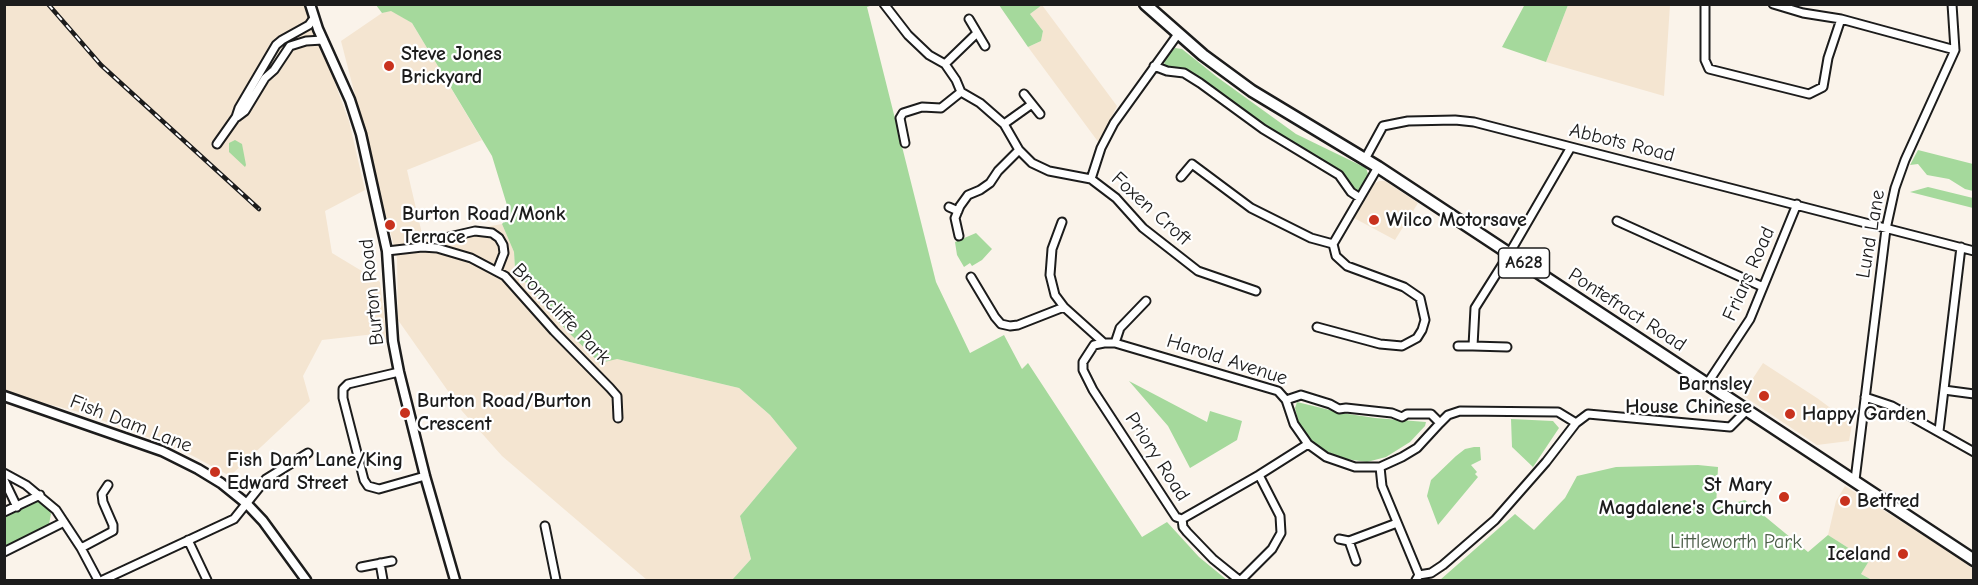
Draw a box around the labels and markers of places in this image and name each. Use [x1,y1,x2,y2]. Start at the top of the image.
place label: Steve Jones Brickyard [401,42,502,89]
marker: Steve Jones Brickyard [382,59,396,73]
place label: Burton Road/Monk Terrace [402,202,565,249]
place label: Wilco Motorsave [1386,208,1527,232]
marker: Wilco Motorsave [1367,213,1381,227]
marker: Burton Road/Monk Terrace [383,218,397,232]
place label: Barnsley House Chinese [1625,372,1752,419]
place label: Burton Road/Burton Crescent [417,389,591,436]
marker: Barnsley House Chinese [1757,389,1771,403]
place label: Happy Garden [1802,402,1926,426]
marker: Burton Road/Burton Crescent [398,406,412,420]
marker: Happy Garden [1783,407,1797,421]
place label: Fish Dam Lane/King Edward Street [227,448,403,495]
marker: Fish Dam Lane/King Edward Street [208,465,222,479]
place label: St Mary Magdalene's Church [1599,473,1772,520]
place label: Betfred [1857,489,1920,513]
marker: St Mary Magdalene's Church [1777,490,1791,504]
marker: Betfred [1838,494,1852,508]
place label: Iceland [1828,542,1891,566]
marker: Iceland [1896,547,1910,561]

